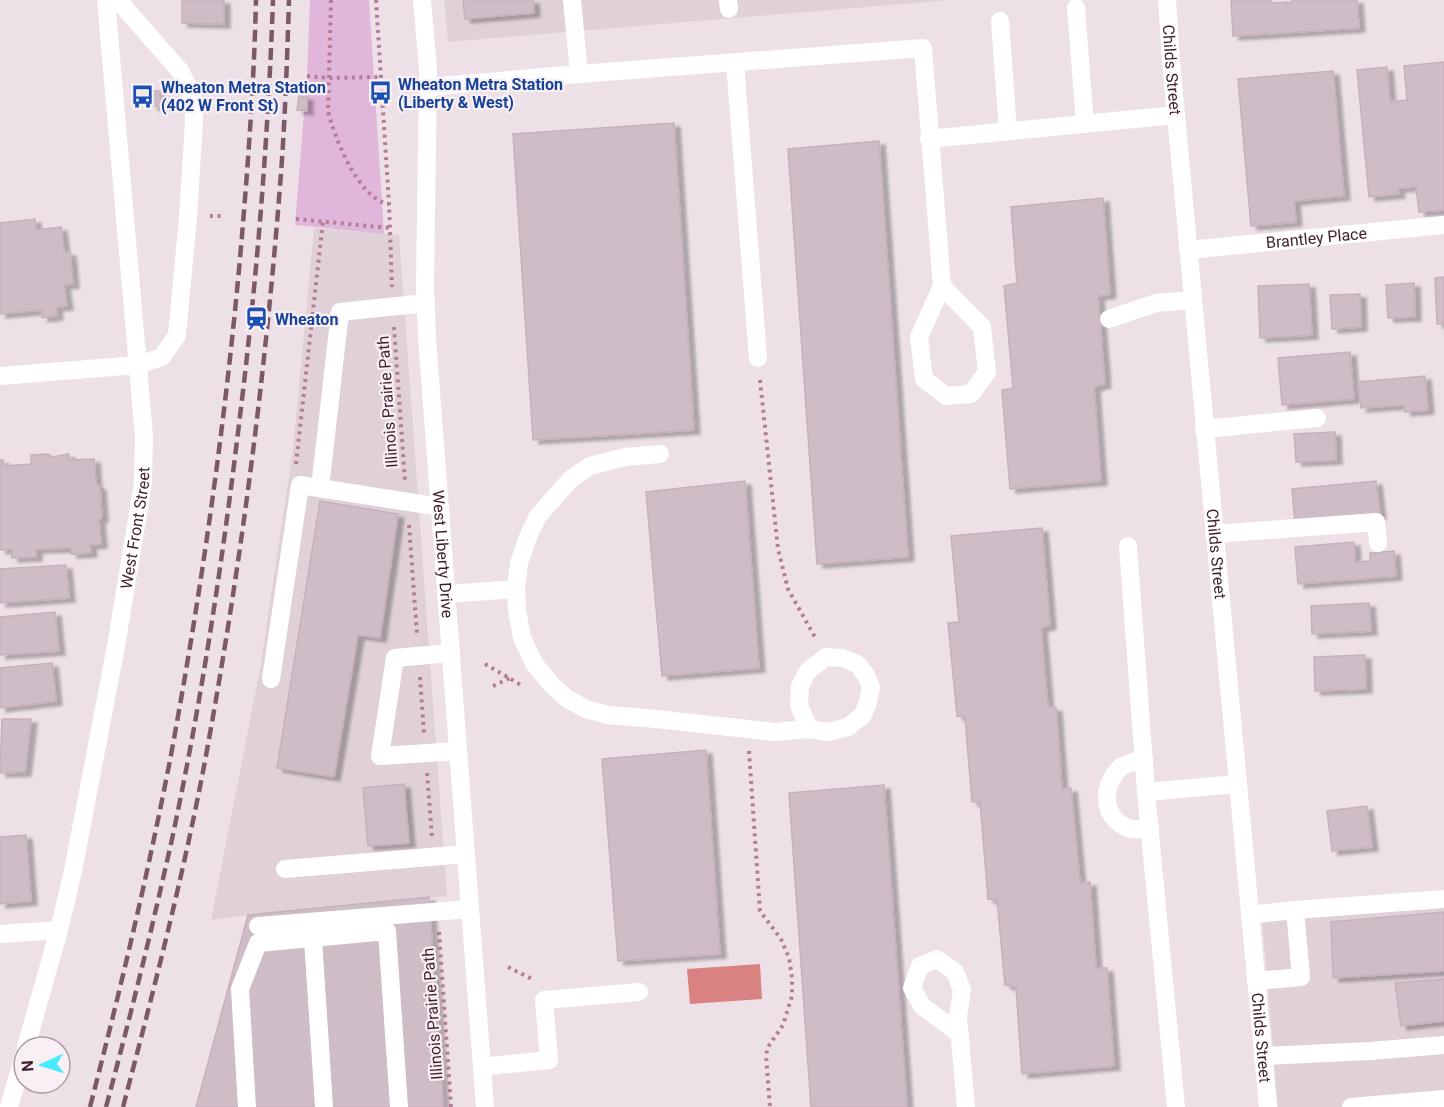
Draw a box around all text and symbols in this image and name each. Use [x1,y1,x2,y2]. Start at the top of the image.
street label: Childs Street [1159,24,1185,116]
place label: Wheaton Metra Station (Liberty & West) [398,75,563,112]
place label: Wheaton Metra Station (402 W Front St) [161,78,326,115]
bus stop icon: Wheaton Metra Station (Liberty & West) [367,80,393,106]
bus stop icon: Wheaton Metra Station (402 W Front St) [130,83,156,109]
street label: Brantley Place [1265,224,1368,252]
station icon: Wheaton [244,306,270,332]
place label: Wheaton [275,310,338,329]
street label: Illinois Prairie Path [373,335,402,469]
street label: West Front Street [117,467,153,590]
street label: West Liberty Drive [428,489,457,619]
street label: Childs Street [1203,508,1230,600]
street label: Illinois Prairie Path [418,947,447,1081]
street label: Childs Street [1247,992,1275,1084]
north arrow [12,1035,72,1095]
text: N [18,1060,37,1072]

